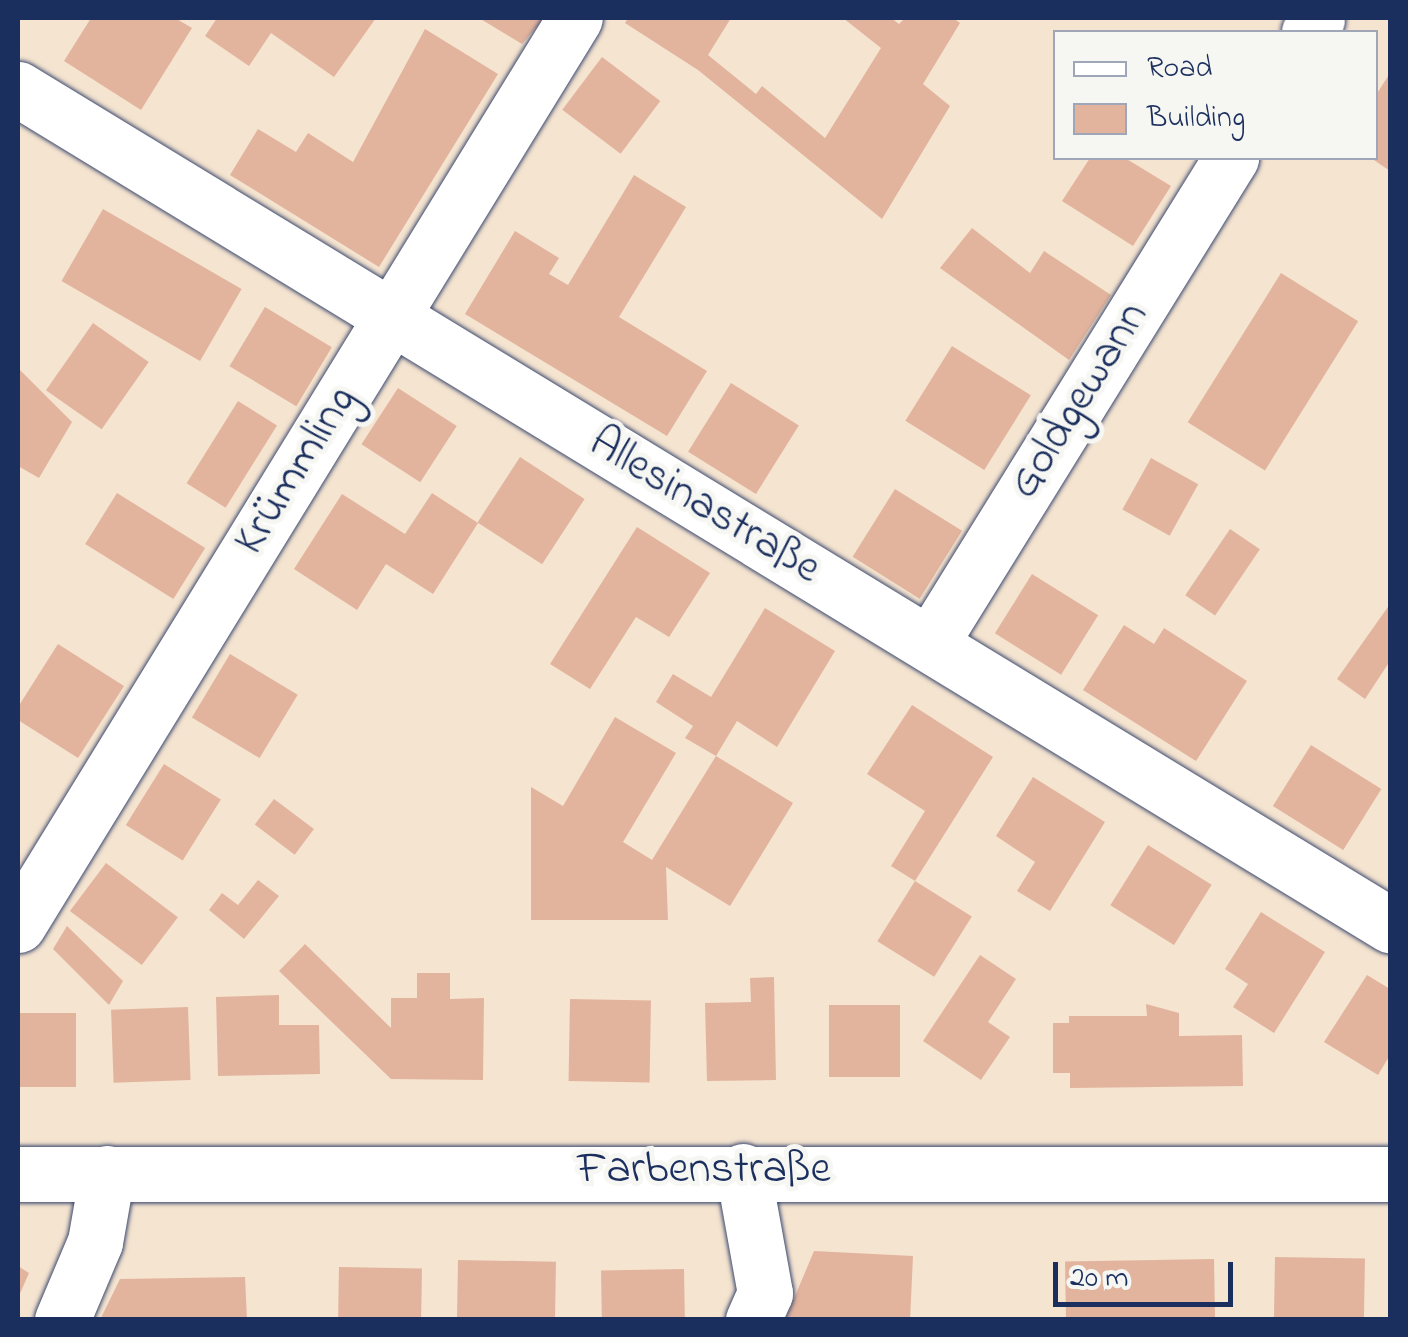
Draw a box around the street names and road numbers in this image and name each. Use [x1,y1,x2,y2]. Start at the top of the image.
street label: Goldgewann [998,293,1162,509]
street label: Krümmling [224,376,370,566]
street label: Allesinastraße [578,417,830,597]
street label: Farbenstraße [577,1144,831,1198]

